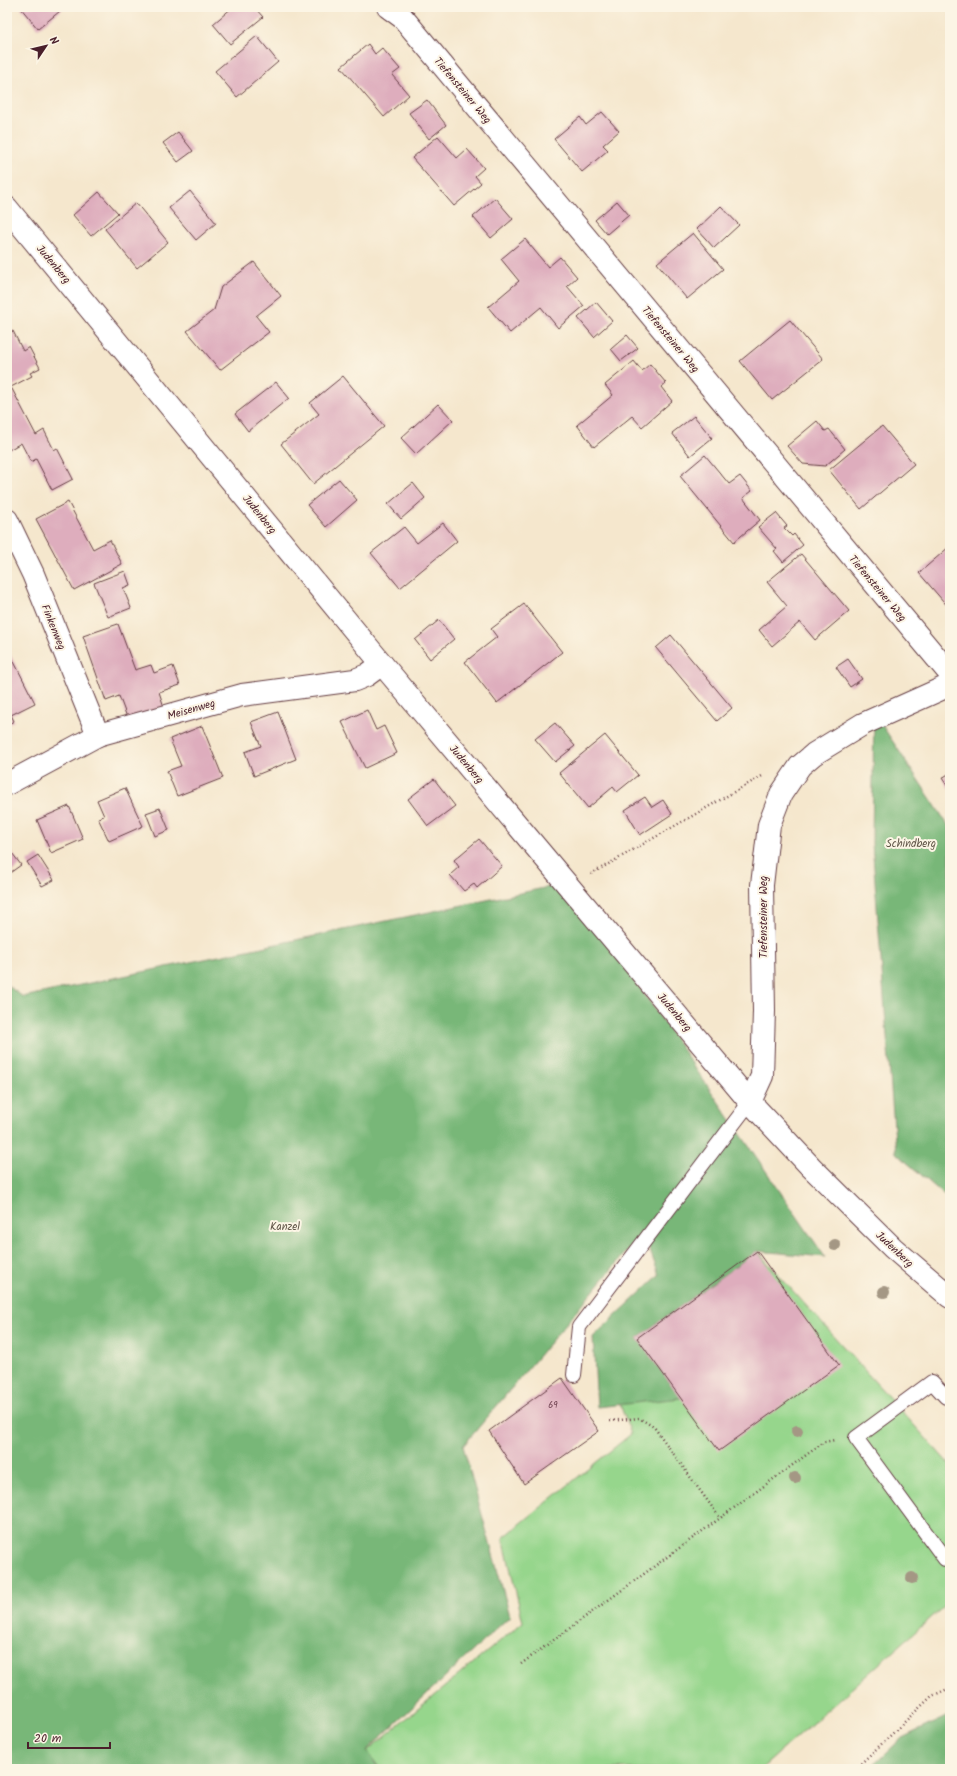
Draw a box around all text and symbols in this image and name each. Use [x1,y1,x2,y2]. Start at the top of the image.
north arrow [26,26,66,66]
text: N [44,33,63,49]
street label: Tiefensteiner Weg [429,53,496,128]
street label: Judenberg [31,241,75,288]
street label: Tiefensteiner Weg [637,302,704,377]
street label: Judenberg [238,491,281,538]
street label: Tiefensteiner Weg [844,551,911,626]
street label: Finkenweg [36,602,70,653]
street label: Meisenweg [165,695,217,725]
street label: Judenberg [444,741,488,788]
park label: Schindberg [886,835,936,853]
street label: Tiefensteiner Weg [755,876,773,958]
street label: Judenberg [652,989,696,1036]
park label: Kanzel [270,1218,300,1236]
street label: Judenberg [871,1227,917,1272]
house number: 69 [548,1398,558,1413]
scale bar [28,1724,110,1750]
text: 20 m [34,1729,62,1748]

